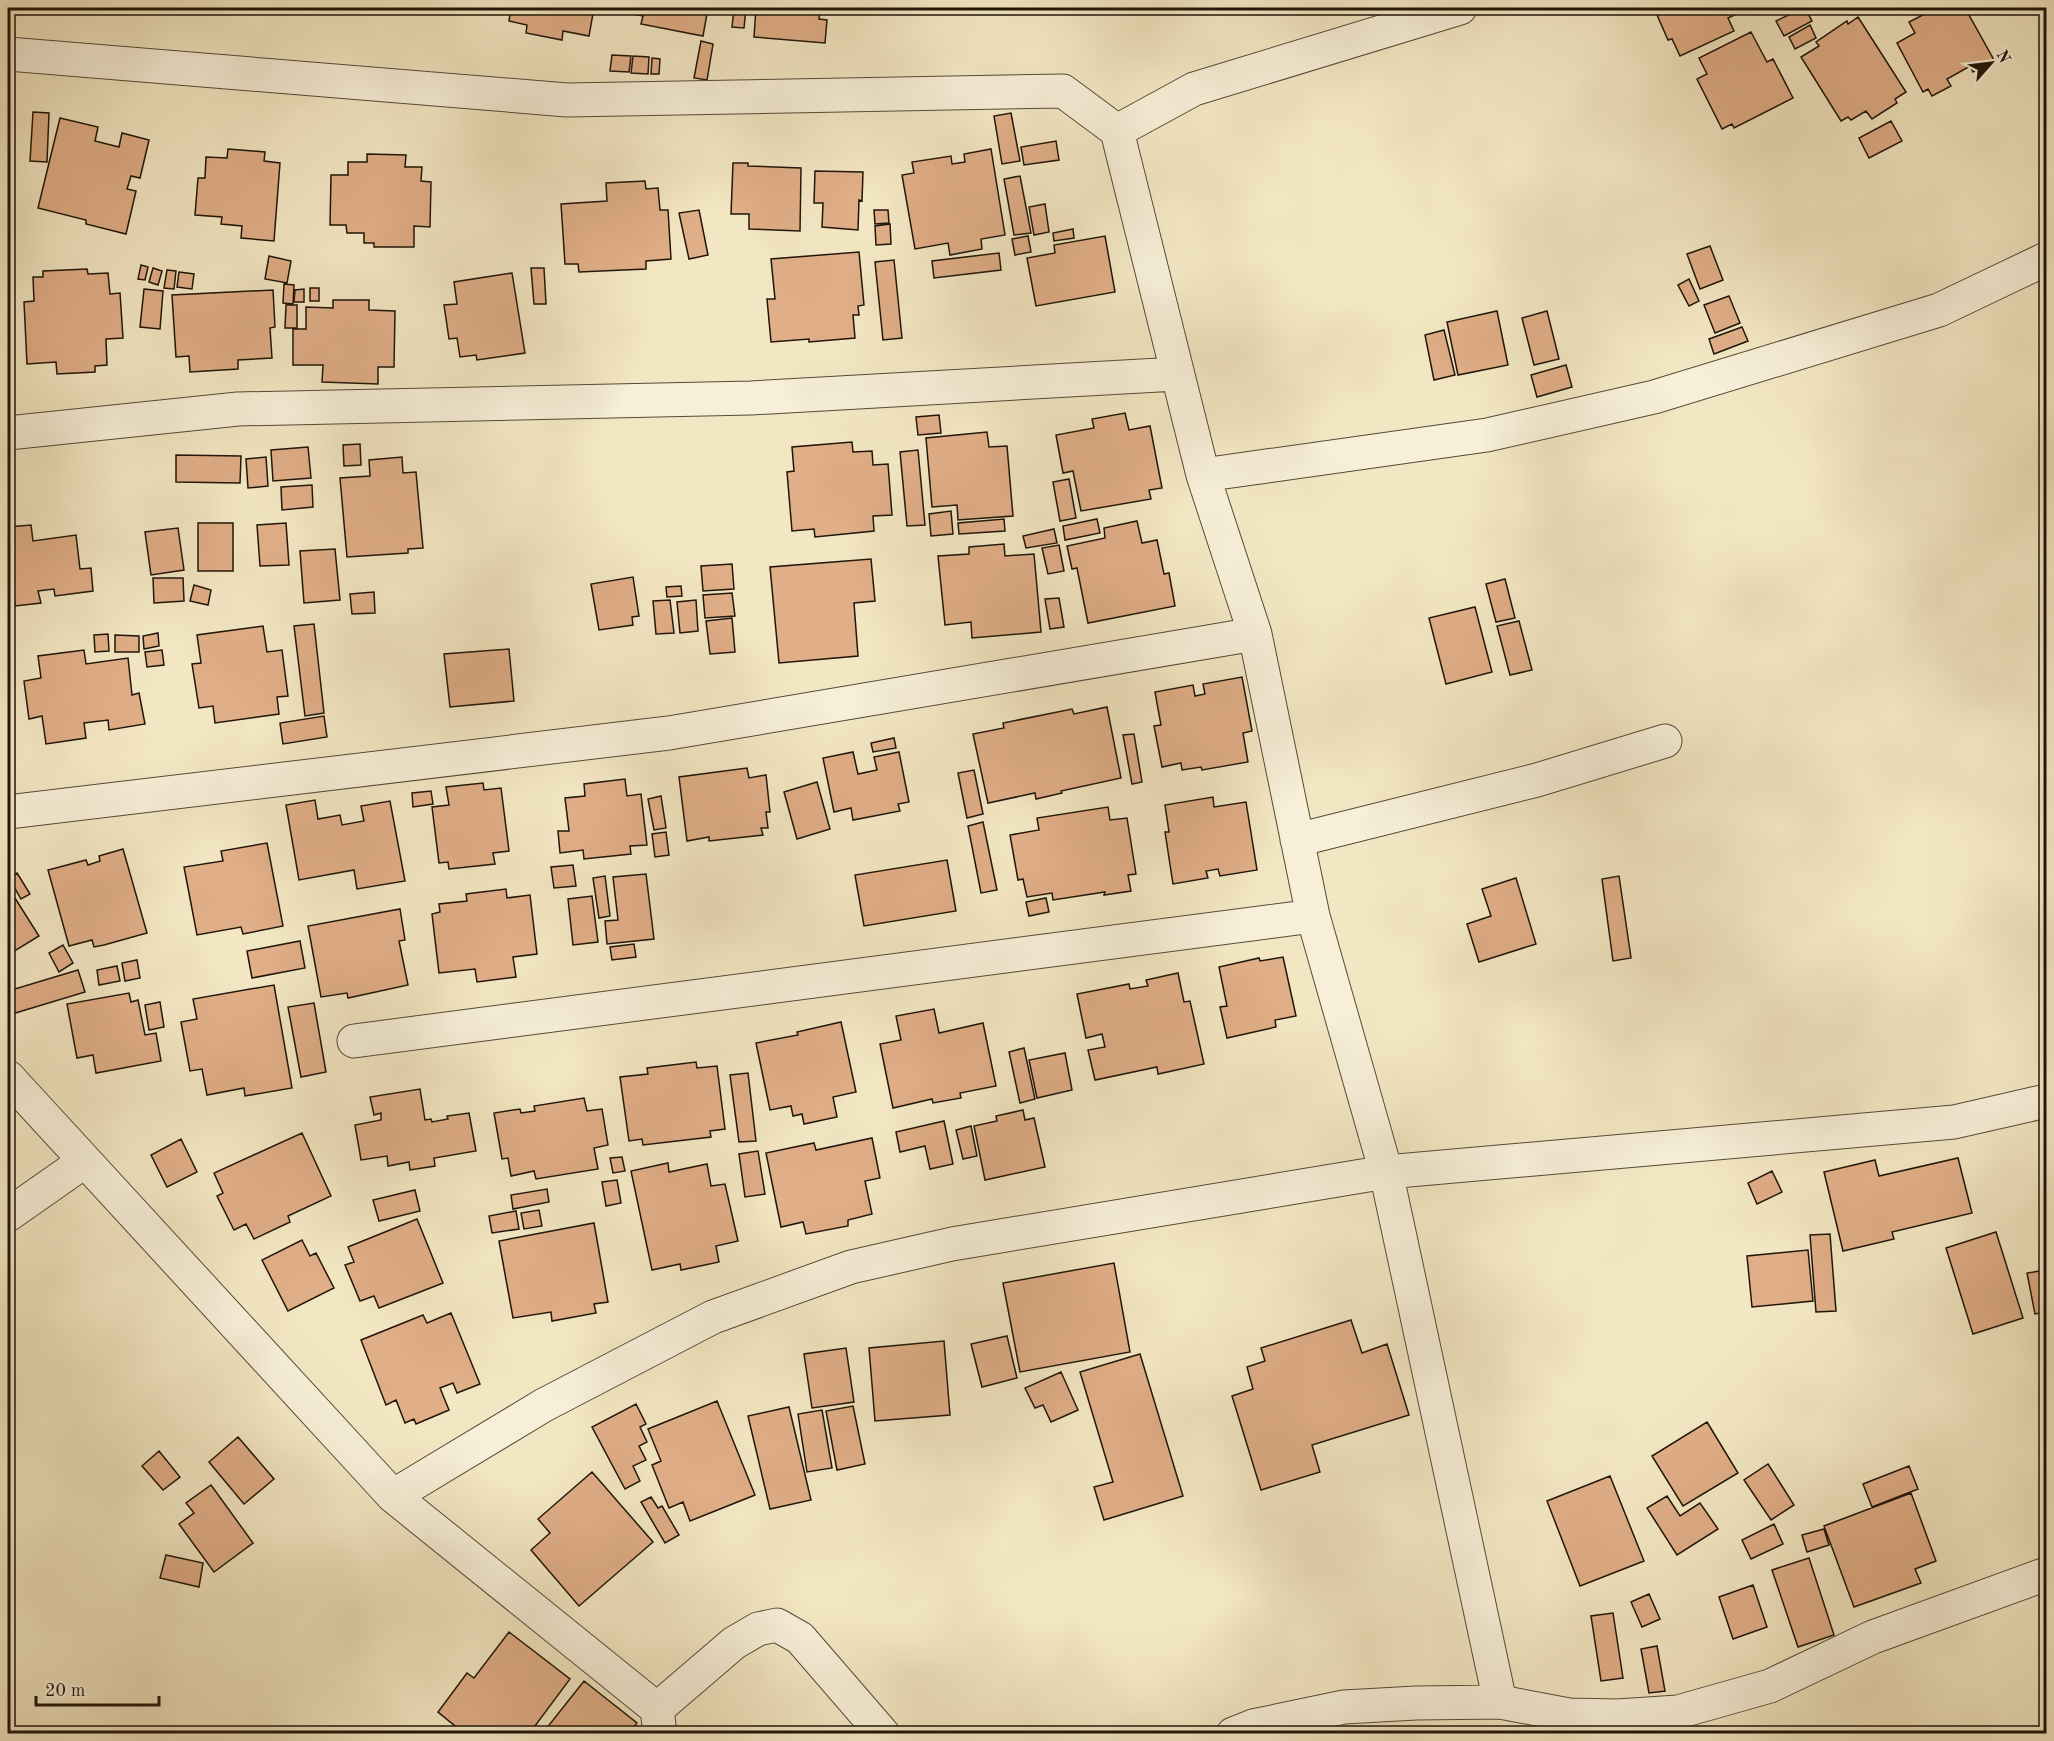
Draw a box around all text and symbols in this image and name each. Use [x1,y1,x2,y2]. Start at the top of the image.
north arrow [1961,33,2021,93]
text: N [1993,48,2013,67]
scale bar [36,1669,159,1707]
text: 20 m [45,1682,85,1700]

